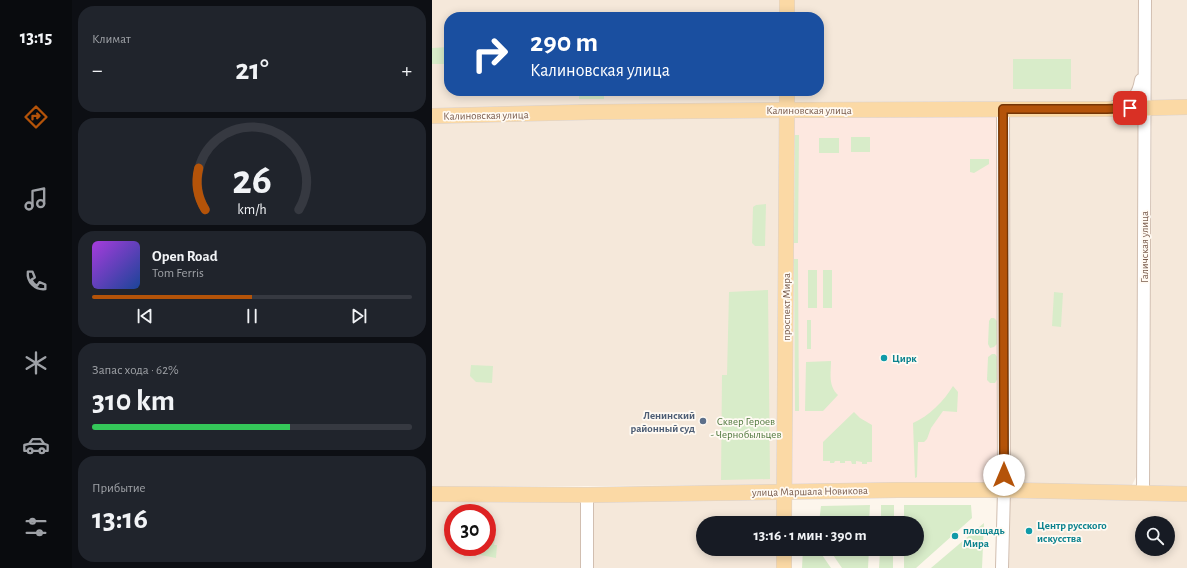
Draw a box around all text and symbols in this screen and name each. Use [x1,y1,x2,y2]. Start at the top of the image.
icon: right [464,28,516,80]
text: 13:15 [20,29,52,47]
text: 290 m [530,29,598,57]
text: Климат [92,33,131,46]
text: 21° [235,55,269,85]
text: − [92,59,103,81]
text: + [401,59,412,81]
text: Калиновская улица [530,62,670,80]
pin [1113,91,1147,125]
icon: arrive [1119,97,1141,119]
icon: directions [22,103,50,131]
street label: Калиновская улица [766,105,852,116]
street label: Калиновская улица [443,109,529,122]
text: 26 [232,159,272,200]
icon: music [22,185,50,213]
text: km/h [237,202,267,216]
street label: Галичская улица [1139,211,1150,283]
text: Open Road [152,249,218,264]
icon: phone [22,267,50,295]
text: Tom Ferris [152,267,204,280]
street label: проспект Мира [781,273,792,341]
icon: previous [134,305,156,327]
icon: pause [241,305,263,327]
icon: next [348,305,370,327]
icon: climate [22,349,50,377]
marker: Цирк [879,353,889,363]
place label: Цирк [892,353,917,364]
text: Запас хода · 62% [92,364,179,377]
text: 310 km [92,386,175,416]
place label: Ленинский районный суд [630,410,695,434]
marker: Ленинский районный суд [698,416,708,426]
park label: Сквер Героев - Чернобыльцев [710,416,782,440]
icon: car [22,431,50,459]
position arrow [983,454,1025,496]
text: Прибытие [92,482,146,495]
street label: улица Маршала Новикова [751,485,868,498]
text: 13:16 [92,504,148,534]
speed limit sign: 30 [444,504,496,556]
icon: filters [22,513,50,541]
map controls [1135,516,1175,556]
button: search [1135,516,1175,556]
place label: Центр русского искусства [1037,520,1107,544]
place label: площадь Мира [963,525,1005,549]
marker: Центр русского искусства [1024,526,1034,536]
text: 13:16 · 1 мин · 390 m [753,528,867,543]
marker: площадь Мира [950,531,960,541]

